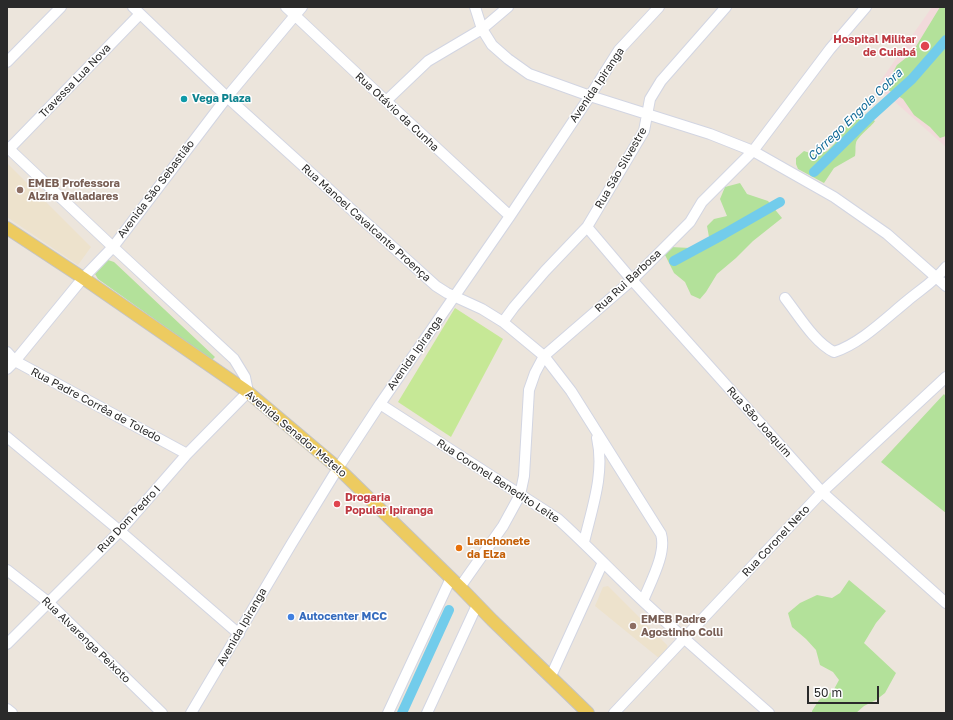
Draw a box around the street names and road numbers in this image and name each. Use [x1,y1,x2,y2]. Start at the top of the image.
street label: Travessa Lua Nova [36,41,114,121]
street label: Avenida Ipiranga [567,45,627,125]
street label: Rua Otávio da Cunha [352,70,442,154]
street label: Rua São Silvestre [592,125,650,211]
street label: Avenida São Sebastião [115,137,197,241]
street label: Rua Manoel Cavalcante Proença [299,161,433,285]
street label: Rua Rui Barbosa [592,247,664,315]
street label: Avenida Ipiranga [384,313,446,393]
street label: Rua Padre Corrêa de Toledo [29,365,163,445]
street label: Rua São Joaquim [724,384,794,460]
street label: Avenida Senador Metelo [243,388,349,480]
street label: Rua Coronel Benedito Leite [434,436,562,526]
street label: Rua Dom Pedro I [95,483,163,555]
street label: Rua Coronel Neto [739,503,813,579]
street label: Avenida Ipiranga [214,586,270,668]
street label: Rua Alvarenga Peixoto [39,594,133,686]

